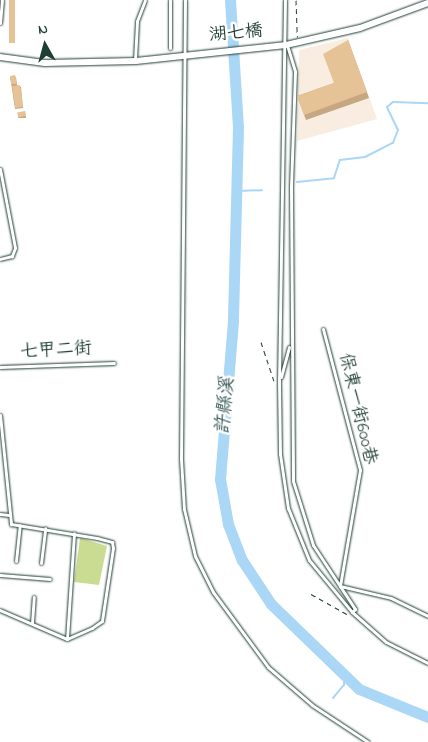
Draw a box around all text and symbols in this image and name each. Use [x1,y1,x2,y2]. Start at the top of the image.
text: N [37,19,49,41]
north arrow [20,20,70,70]
street label: 湖七橋 [208,21,264,47]
street label: 七甲二街 [19,338,93,364]
street label: 保東一街600巷 [334,351,380,467]
water label: 許縣溪 [212,377,240,435]

